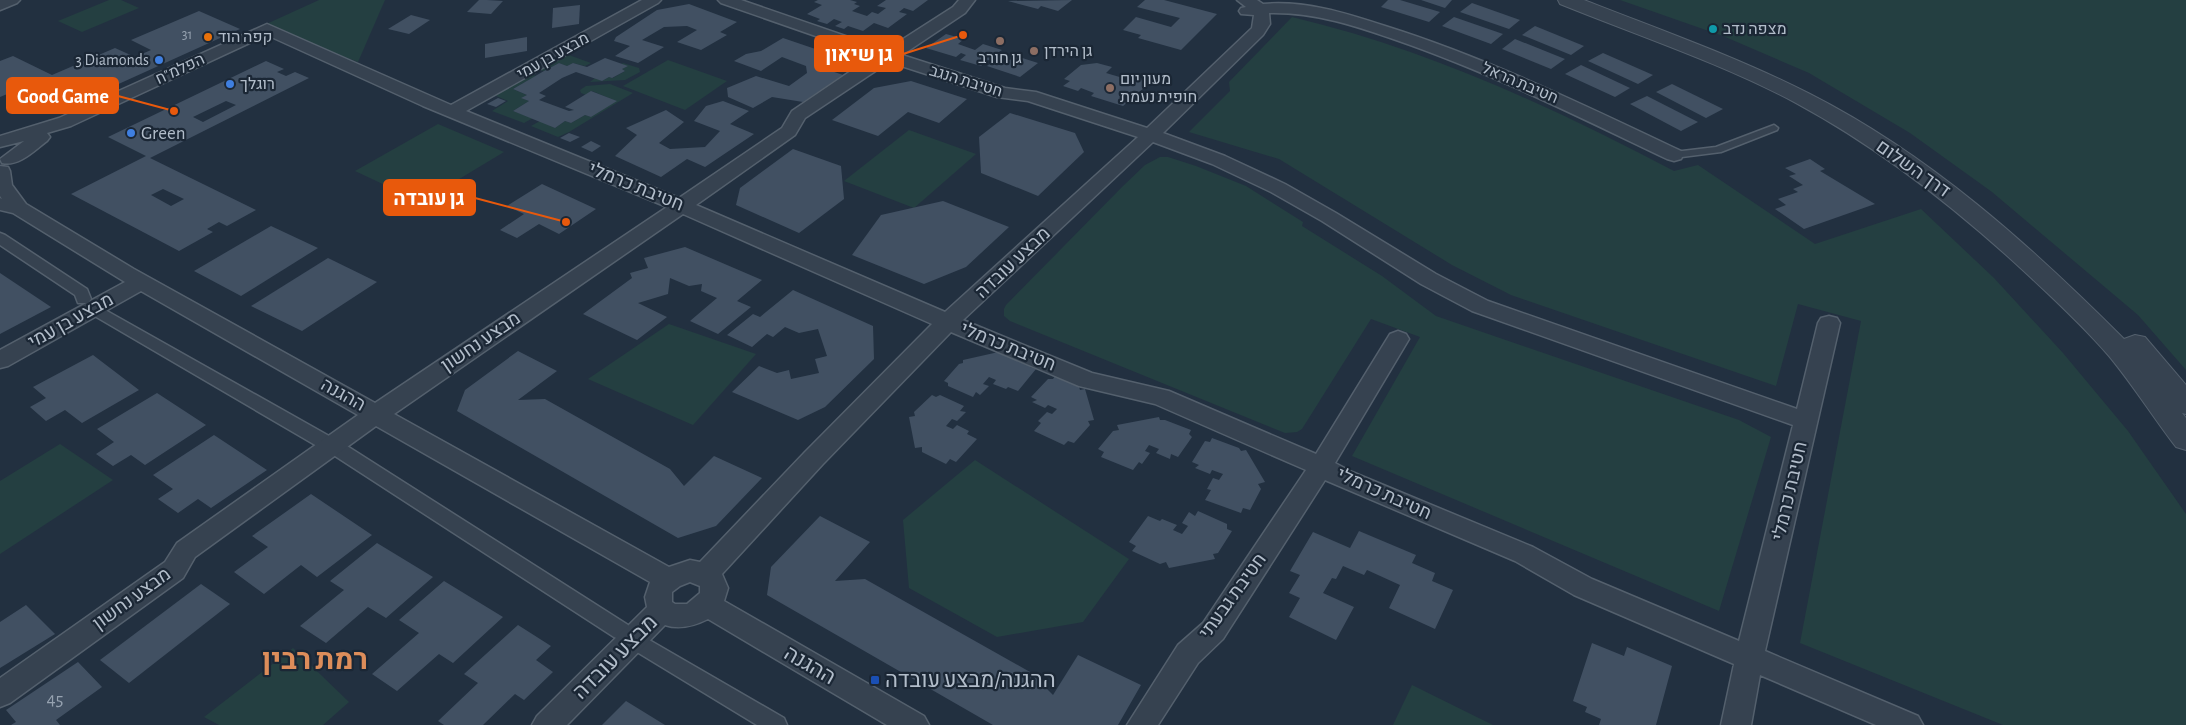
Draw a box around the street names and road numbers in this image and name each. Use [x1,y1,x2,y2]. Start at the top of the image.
street label: מבצע בן עמי [515,30,591,82]
street label: הפלמ"ח [153,51,207,87]
street label: חטיבת הראל [1479,60,1561,106]
street label: חטיבת הנגב [928,62,1004,100]
street label: דרך השלום [1873,137,1954,201]
street label: חטיבת כרמלי [586,159,686,215]
street label: מבצע עובדה [972,224,1054,302]
street label: מבצע בן עמי [25,290,117,352]
street label: מבצע נחשון [438,309,524,375]
street label: חטיבת כרמלי [958,319,1058,375]
street label: ההגנה [318,375,368,415]
street label: חטיבת כרמלי [1769,440,1811,542]
street label: חטיבת כרמלי [1334,465,1434,523]
street label: חטיבת גבעתי [1196,550,1270,642]
street label: מבצע נחשון [90,565,174,633]
street label: מבצע עובדה [569,611,661,703]
street label: ההגנה [781,642,839,688]

